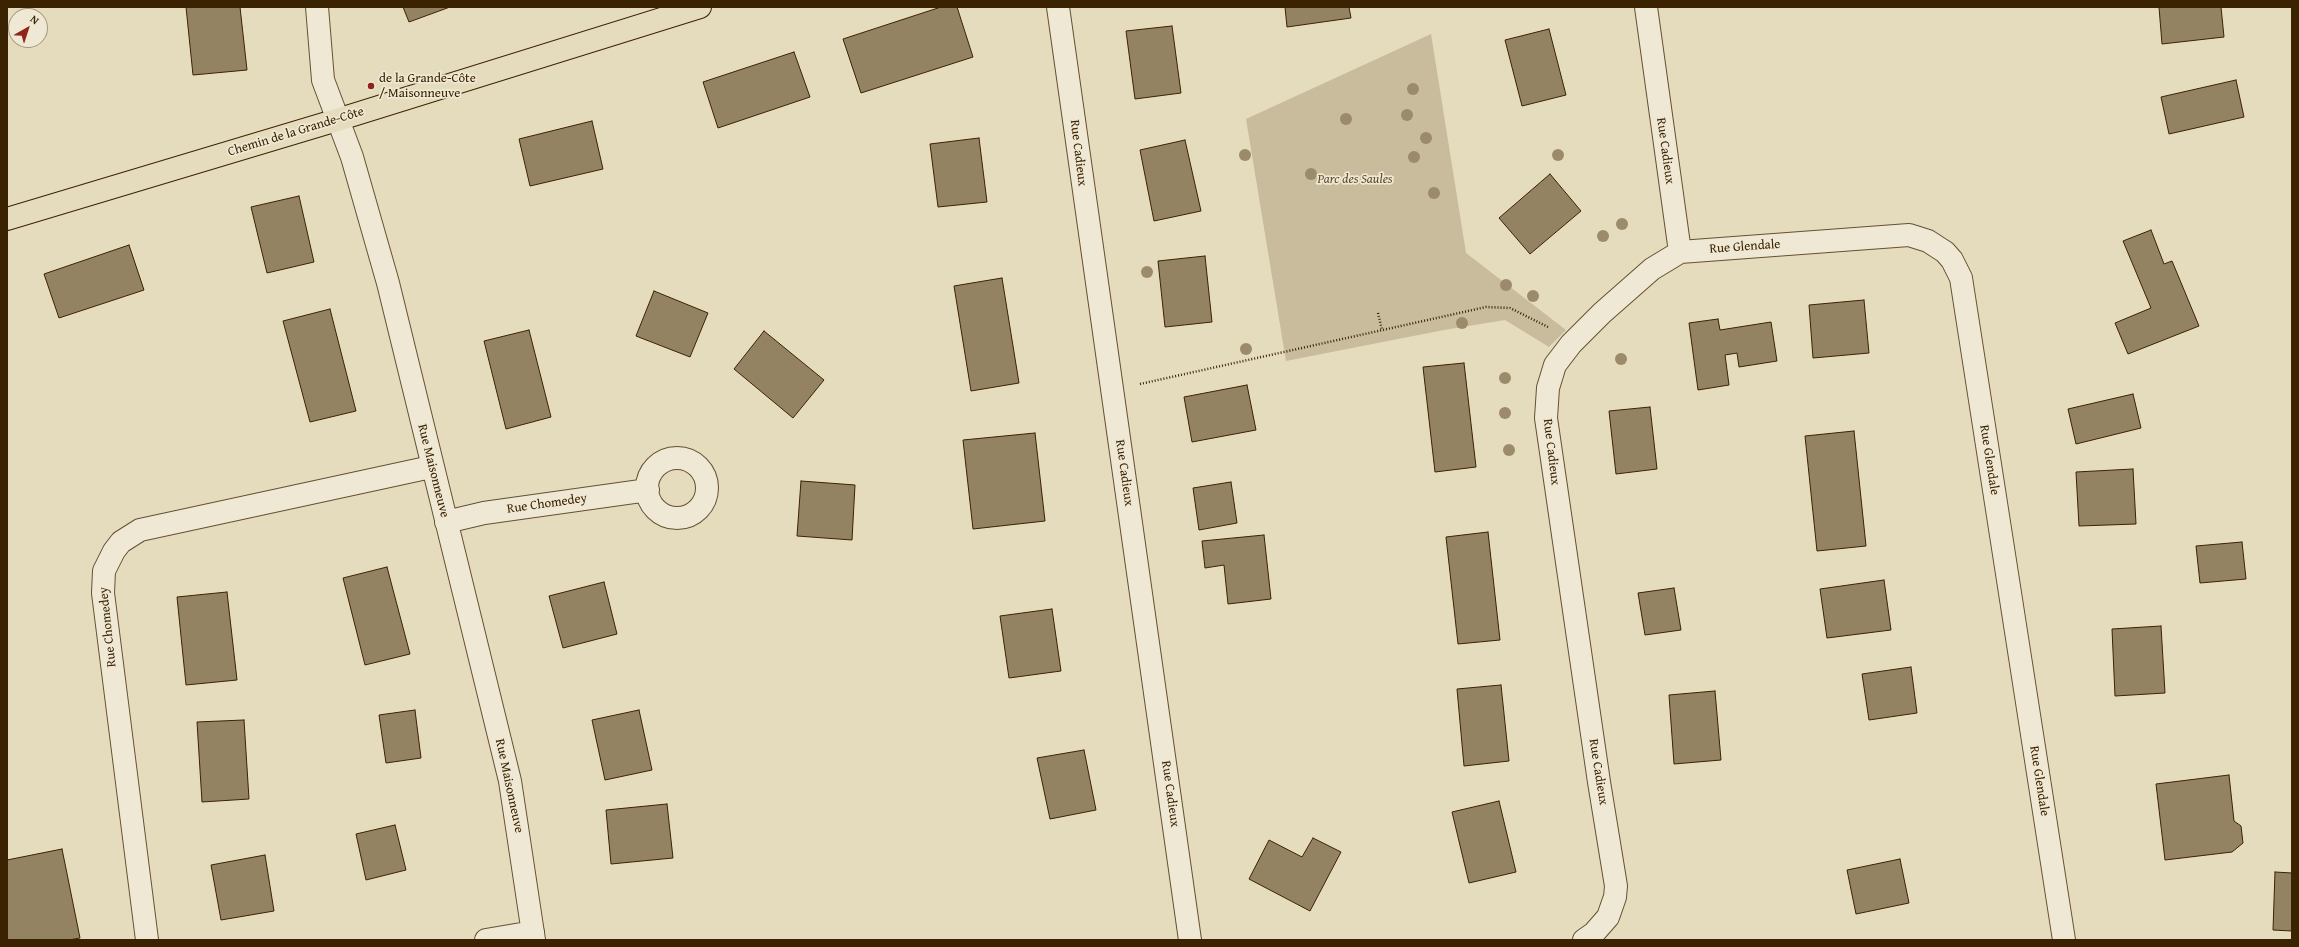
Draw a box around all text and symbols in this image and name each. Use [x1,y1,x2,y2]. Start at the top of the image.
north arrow [8,8,48,48]
text: N [27,11,43,28]
place label: de la Grande-Côte / Maisonneuve [379,71,476,102]
marker: de la Grande-Côte / Maisonneuve [366,81,376,91]
street label: Chemin de la Grande-Côte [226,104,366,160]
street label: Rue Cadieux [1653,117,1677,185]
street label: Rue Cadieux [1066,119,1090,187]
park label: Parc des Saules [1317,172,1393,188]
street label: Rue Glendale [1709,237,1781,257]
street label: Rue Cadieux [1539,418,1563,486]
street label: Rue Maisonneuve [414,423,452,519]
street label: Rue Glendale [1976,424,2002,496]
street label: Rue Cadieux [1112,439,1136,507]
street label: Rue Chomedey [506,491,588,517]
street label: Rue Chomedey [96,586,120,668]
street label: Rue Maisonneuve [491,738,527,834]
street label: Rue Cadieux [1585,738,1611,806]
street label: Rue Glendale [2026,745,2052,817]
street label: Rue Cadieux [1158,760,1182,828]

